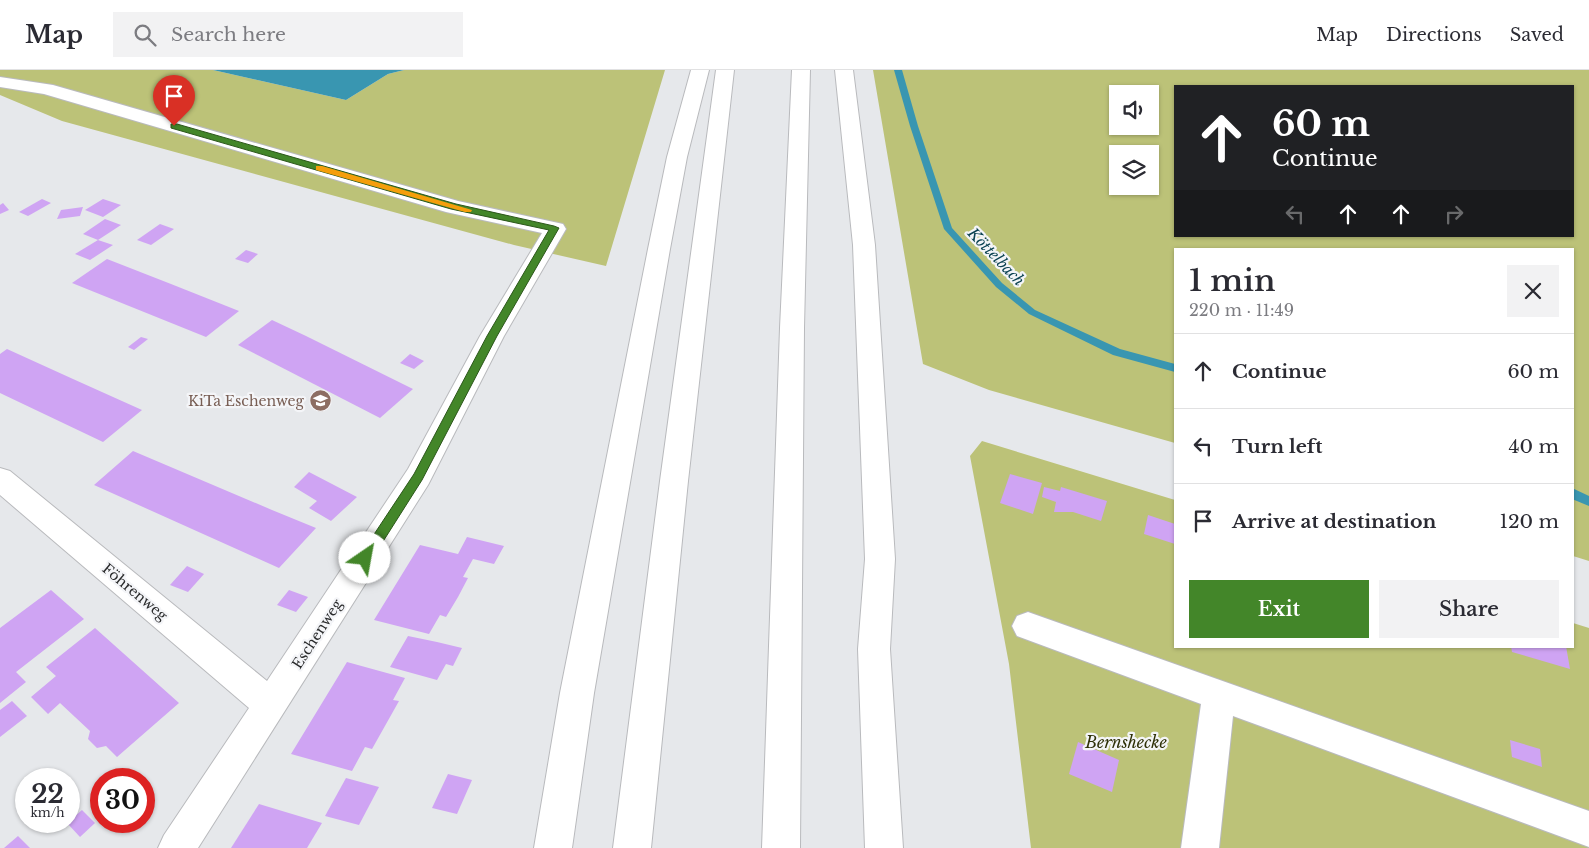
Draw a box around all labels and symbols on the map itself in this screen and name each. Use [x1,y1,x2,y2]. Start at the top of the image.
pin [153,75,195,126]
water label: Köttelbach [963,223,1029,290]
school or university icon: KiTa Eschenweg [308,389,332,413]
place label: KiTa Eschenweg [188,392,305,410]
position arrow [338,531,390,583]
street label: Föhrenweg [99,560,172,625]
street label: Eschenweg [288,595,346,672]
park label: Bernshecke [1084,732,1167,752]
speed limit sign: 30 [90,768,155,833]

